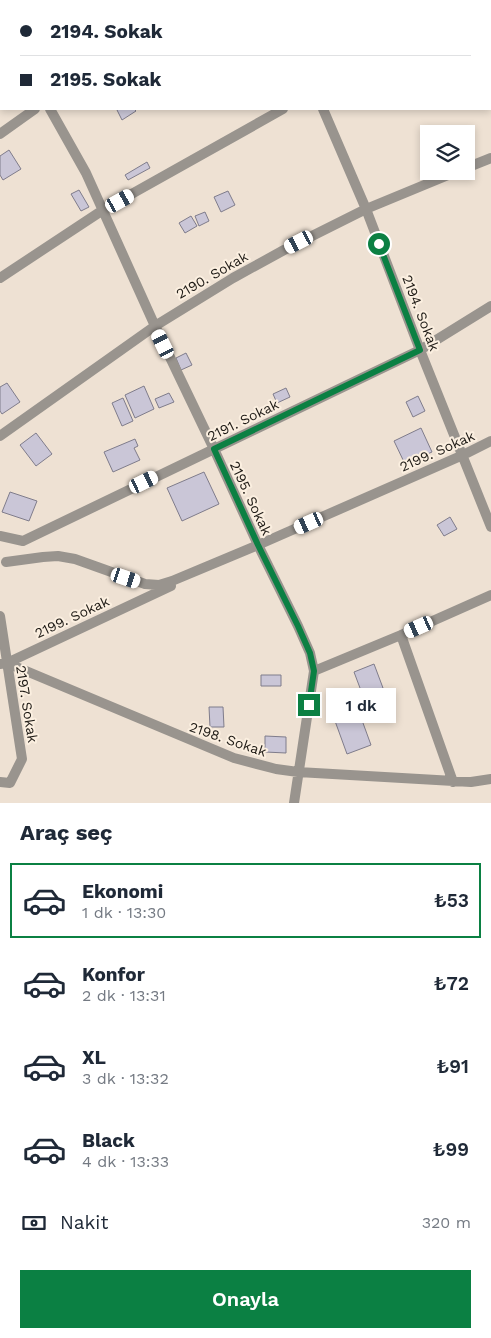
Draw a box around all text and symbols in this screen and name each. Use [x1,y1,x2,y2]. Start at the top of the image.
text: 2194. Sokak [50,20,163,43]
text: 2195. Sokak [50,68,161,91]
map controls [420,125,475,180]
button: layers [420,125,475,180]
car [103,187,136,215]
car [282,229,315,255]
route start [368,233,390,255]
street label: 2190. Sokak [173,248,251,302]
street label: 2194. Sokak [399,273,443,353]
car [149,327,176,361]
street label: 2191. Sokak [205,396,281,444]
street label: 2199. Sokak [397,427,477,475]
street label: 2195. Sokak [227,458,275,538]
car [127,469,160,495]
car [292,510,325,536]
car [109,566,142,590]
street label: 2199. Sokak [32,593,112,641]
car [402,614,435,640]
street label: 2197. Sokak [13,664,41,744]
callout: 1 dk [326,688,396,722]
route end [298,694,320,716]
text: 1 dk [345,696,377,715]
street label: 2198. Sokak [187,718,269,760]
text: Araç seç [20,820,113,845]
icon: car [22,878,67,923]
text: Ekonomi [82,880,163,903]
text: ₺53 [434,889,469,912]
text: 1 dk · 13:30 [82,903,166,922]
icon: car [22,961,67,1006]
text: Konfor [82,963,145,986]
text: ₺72 [433,972,469,995]
text: 2 dk · 13:31 [82,986,166,1005]
icon: car [22,1044,67,1089]
text: XL [82,1046,106,1069]
text: ₺91 [436,1055,469,1078]
text: 3 dk · 13:32 [82,1069,169,1088]
icon: car [22,1127,67,1172]
text: Black [82,1129,135,1152]
text: ₺99 [432,1138,469,1161]
text: 4 dk · 13:33 [82,1152,169,1171]
icon: cash [20,1209,48,1237]
text: Nakit [60,1211,108,1234]
text: 320 m [422,1213,471,1232]
button: Onayla [20,1270,471,1328]

